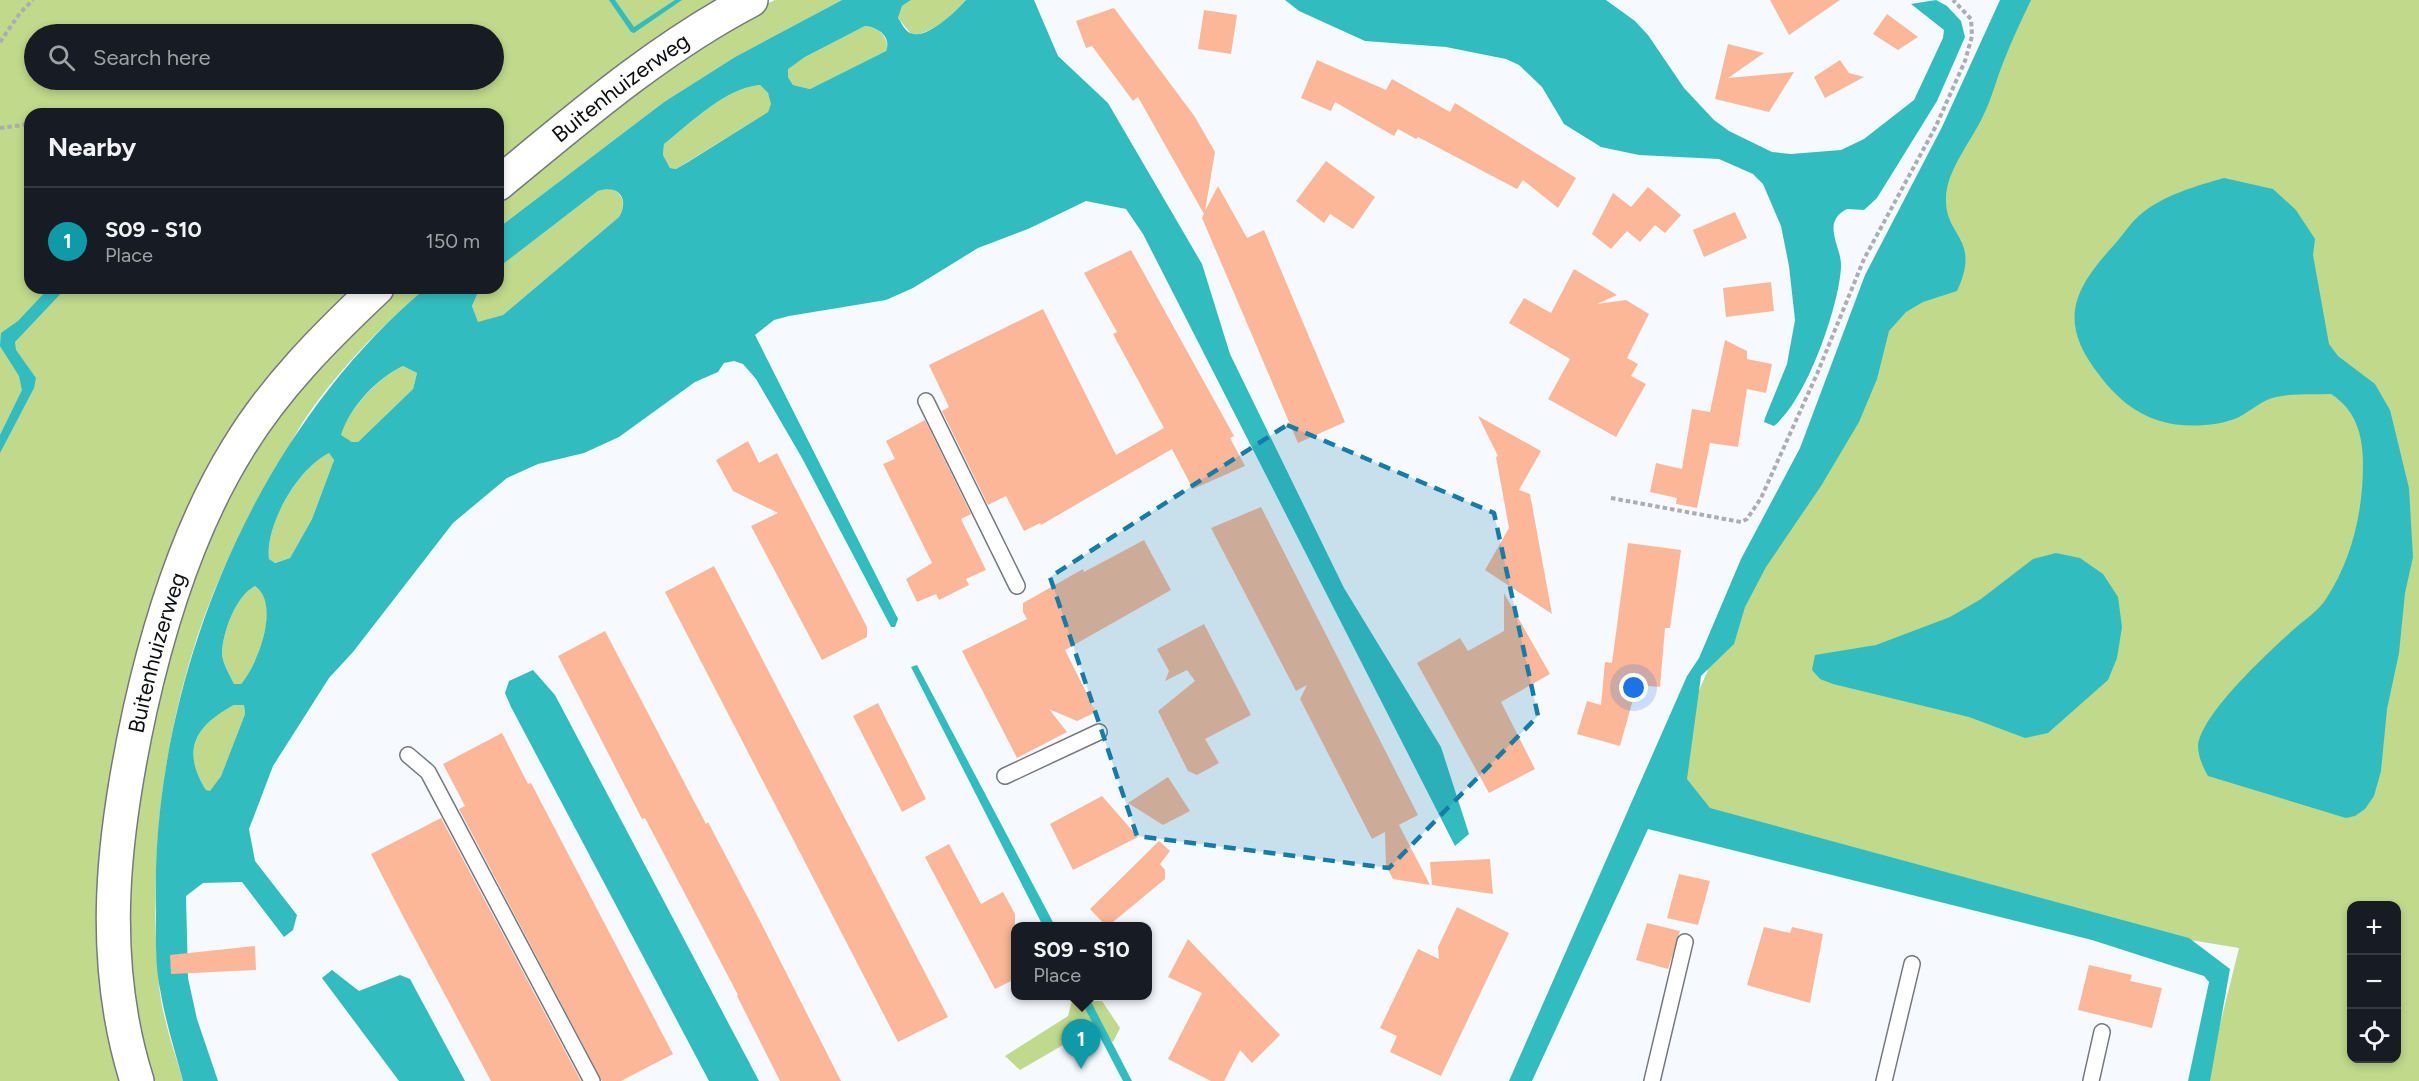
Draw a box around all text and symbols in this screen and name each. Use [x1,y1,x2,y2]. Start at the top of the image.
search box [24,24,504,90]
street label: Buitenhuizerweg [546,27,694,148]
icon: search [45,41,78,74]
text: Search here [93,44,211,71]
text: Nearby [48,131,136,163]
text: S09 - S10 [105,216,202,243]
text: 1 [63,229,72,253]
text: 150 m [425,229,480,253]
text: Place [105,243,153,267]
street label: Buitenhuizerweg [122,569,192,735]
your location [1619,673,1648,702]
map controls [2347,901,2401,1063]
button: + [2347,901,2401,955]
popup [1011,922,1152,1000]
text: S09 - S10 [1033,936,1130,963]
button: − [2347,955,2401,1009]
text: Place [1033,963,1081,987]
button: locate [2347,1009,2401,1063]
pin: 1 [1062,1020,1100,1069]

